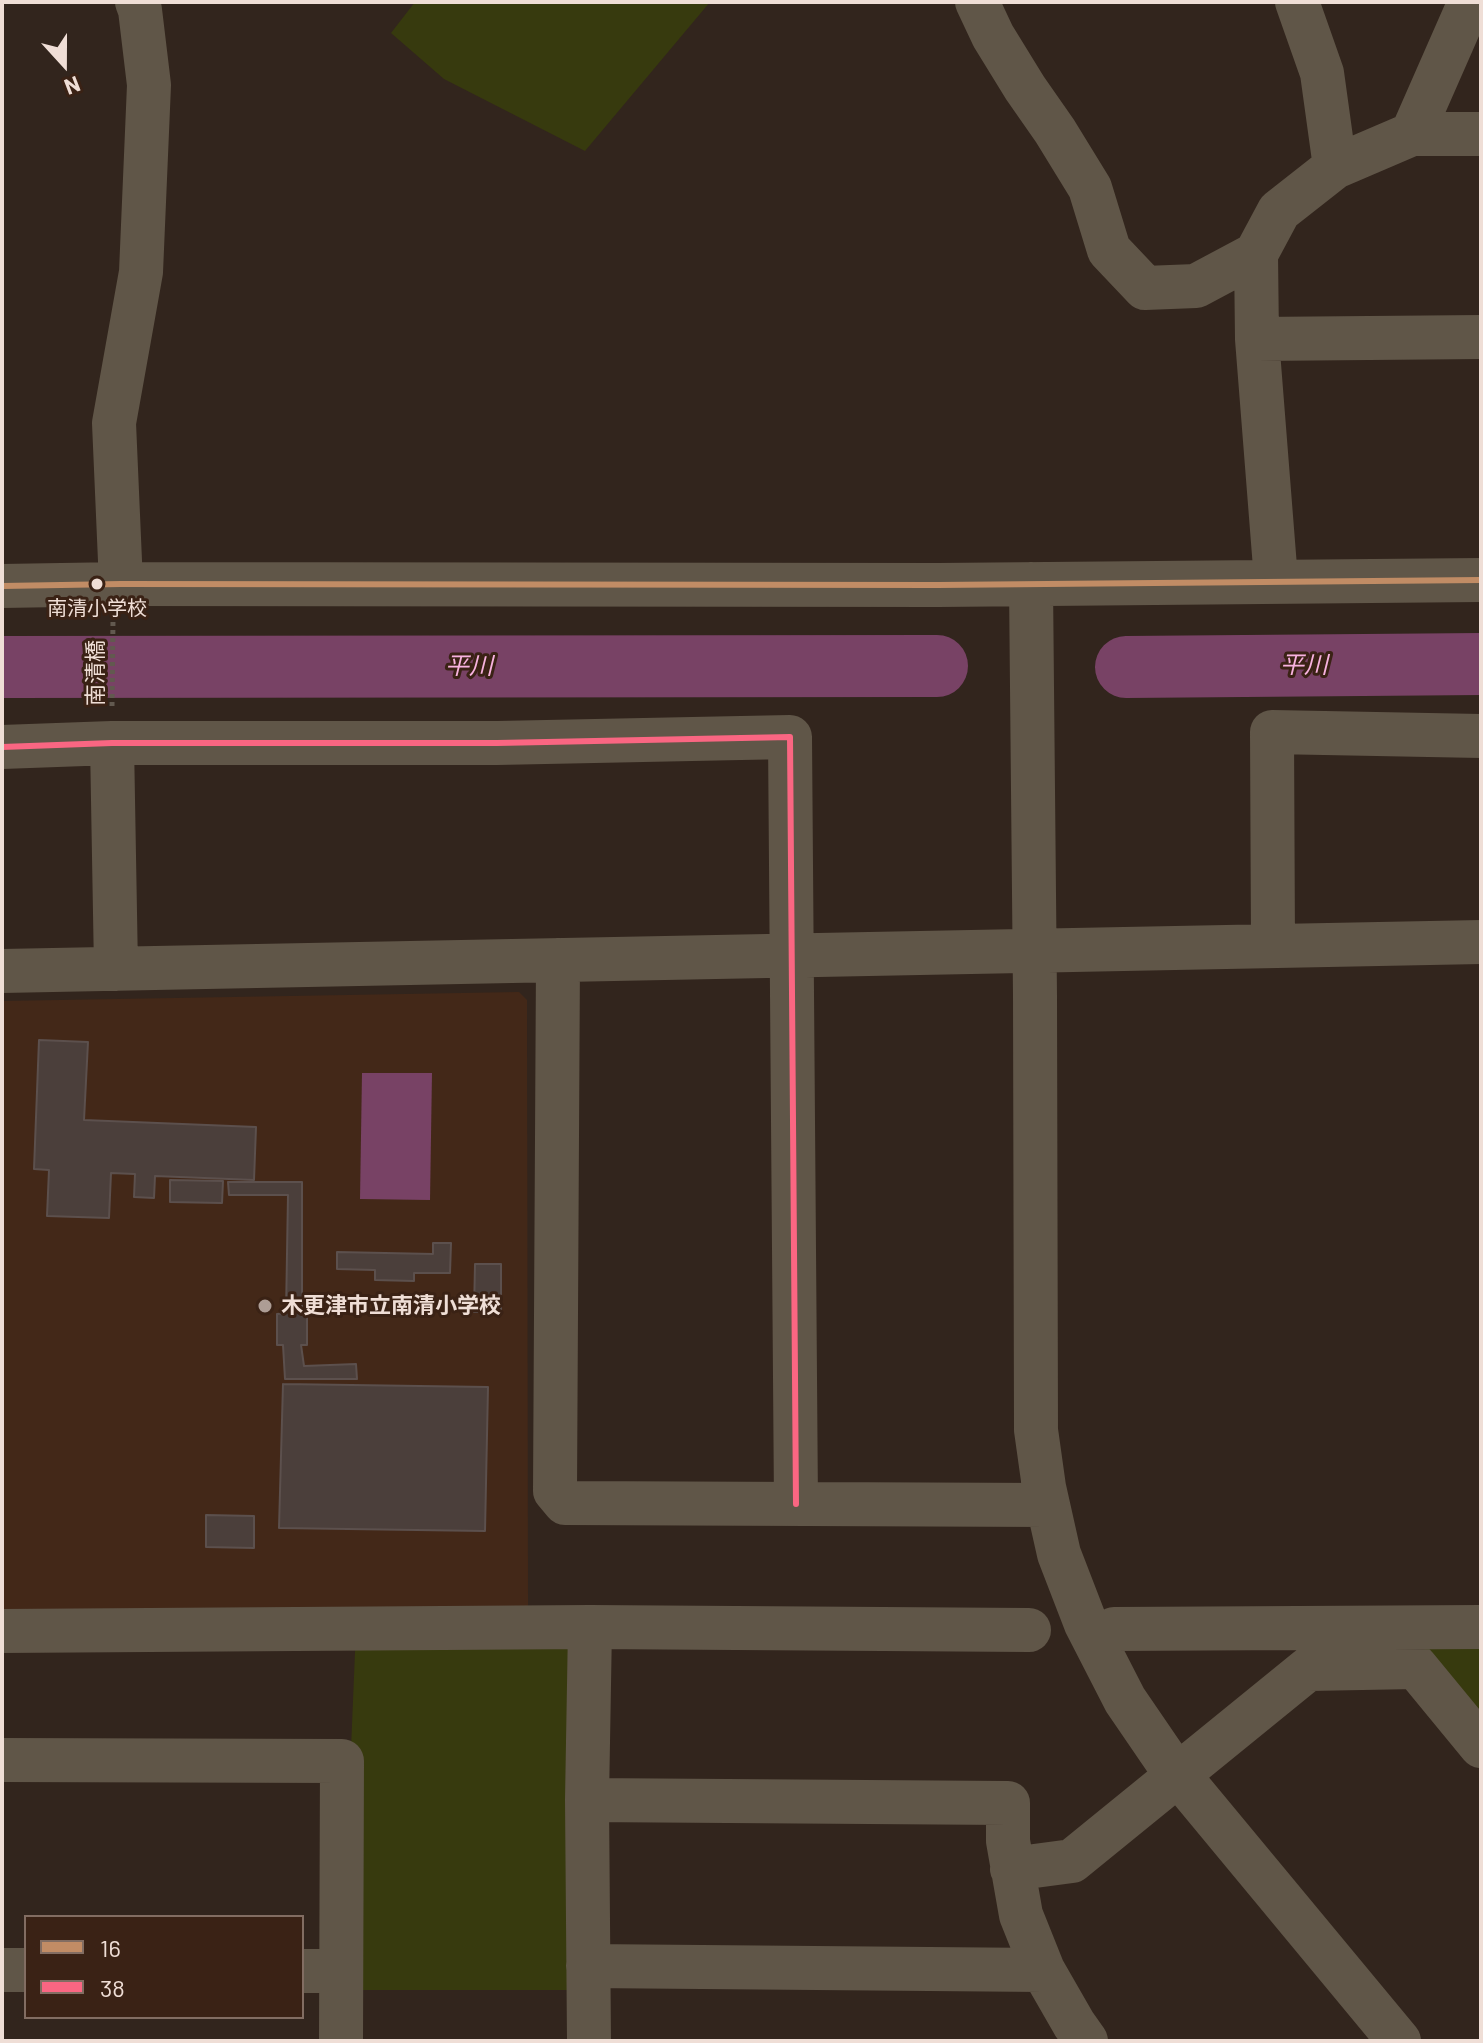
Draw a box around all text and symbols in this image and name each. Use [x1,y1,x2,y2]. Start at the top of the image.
north arrow [24,24,104,104]
text: N [61,72,84,101]
marker: 南清小学校 [89,576,105,592]
place label: 南清小学校 [47,596,147,620]
street label: 南清橋 [83,640,109,706]
water label: 平川 [1280,651,1328,679]
water label: 平川 [445,652,493,680]
place label: 木更津市立南清小学校 [281,1293,501,1319]
marker: 木更津市立南清小学校 [256,1297,274,1315]
legend [24,1915,304,2019]
text: 16 [100,1933,121,1962]
text: 38 [100,1973,125,2002]

